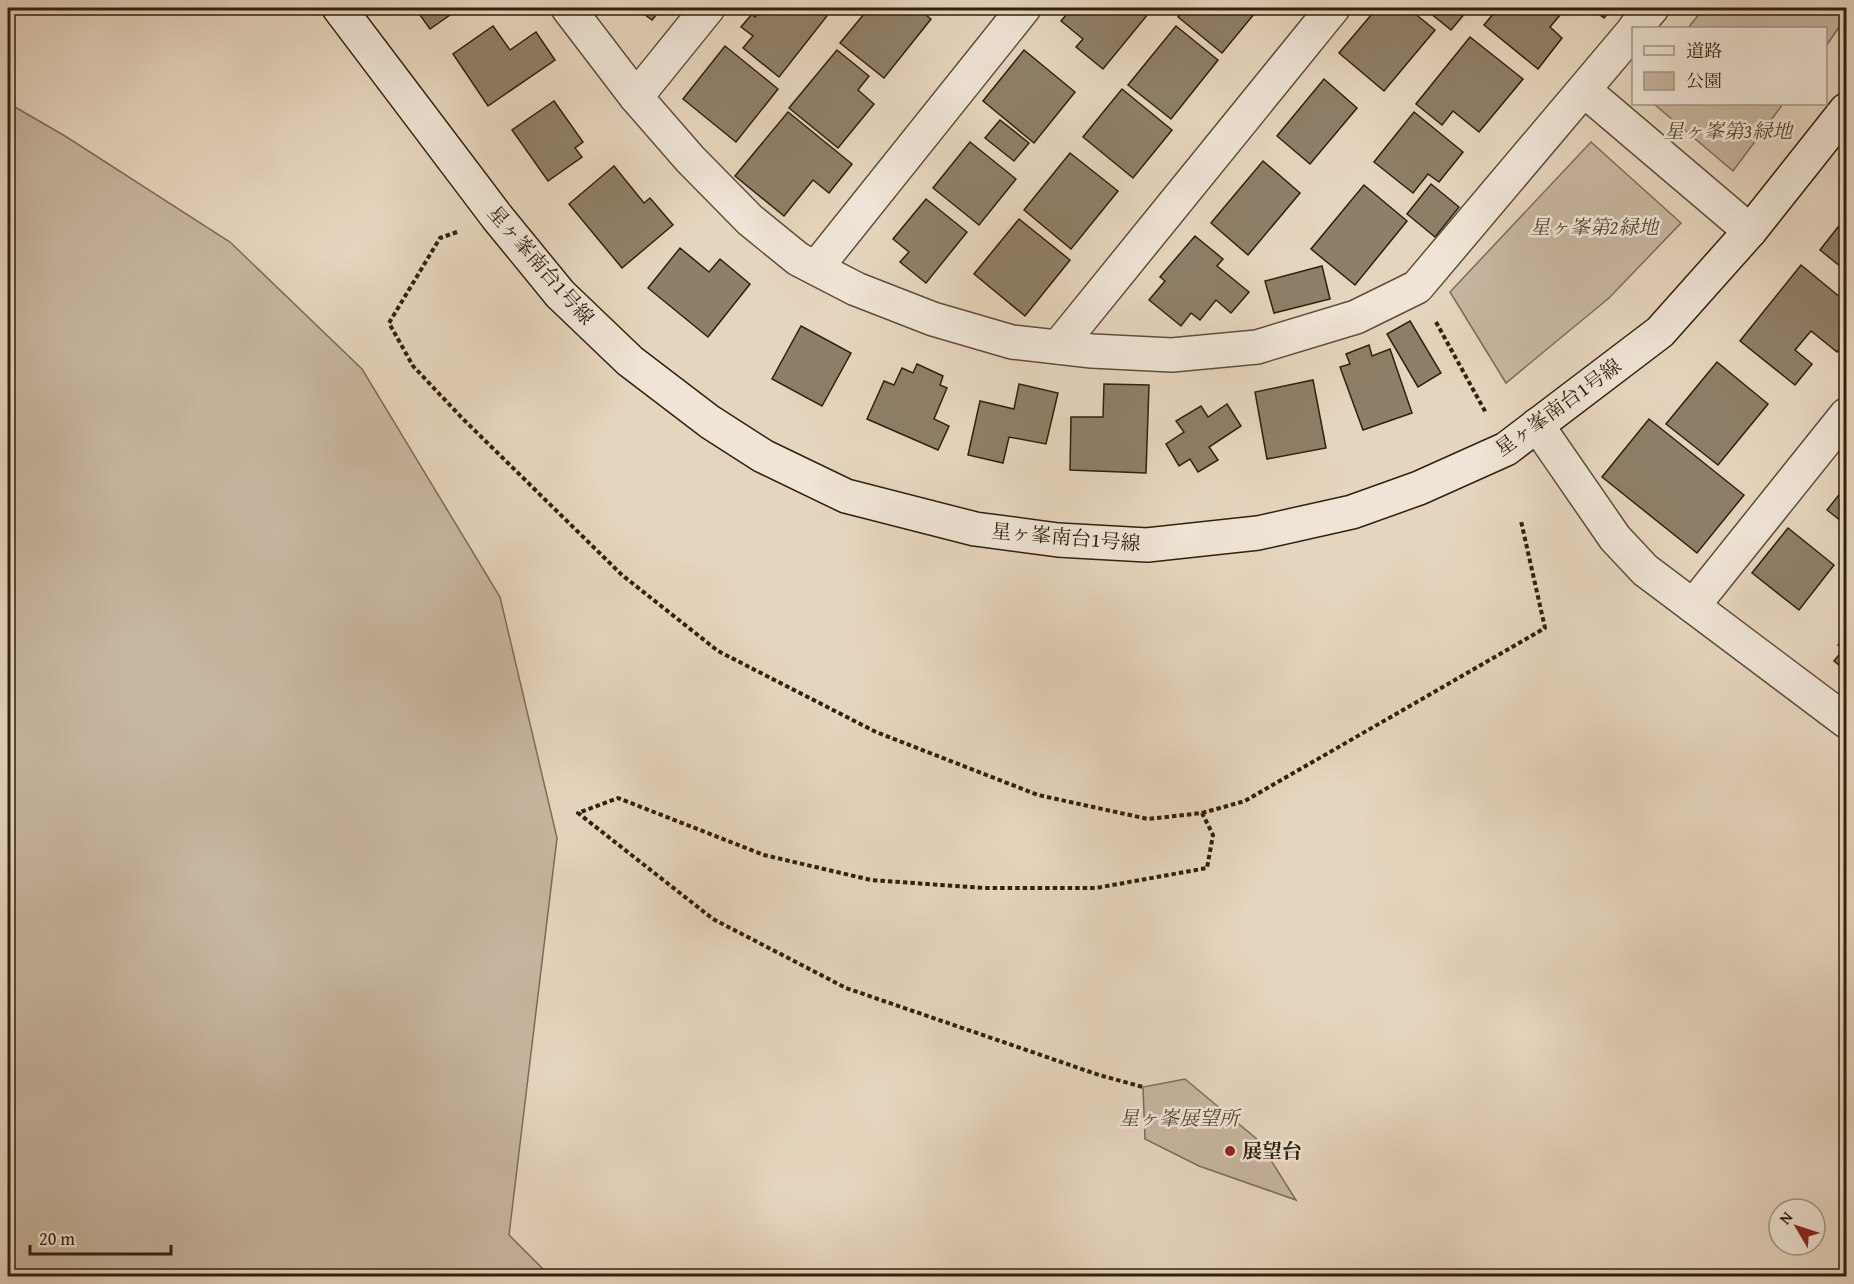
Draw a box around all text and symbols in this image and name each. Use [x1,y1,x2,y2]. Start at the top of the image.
legend [1632,27,1827,105]
text: 道路 [1686,37,1722,64]
text: 公園 [1686,67,1722,94]
park label: 星ヶ峯第3緑地 [1664,116,1794,145]
street label: 星ヶ峯南台1号線 [481,199,601,331]
park label: 星ヶ峯第2緑地 [1530,212,1660,241]
street label: 星ヶ峯南台1号線 [1489,351,1627,462]
street label: 星ヶ峯南台1号線 [990,516,1142,557]
park label: 星ヶ峯展望所 [1119,1103,1242,1132]
place label: 展望台 [1242,1136,1302,1165]
marker: 展望台 [1223,1144,1237,1158]
north arrow [1767,1197,1827,1257]
text: N [1773,1206,1798,1229]
scale bar [30,1218,171,1256]
text: 20 m [39,1225,75,1252]

